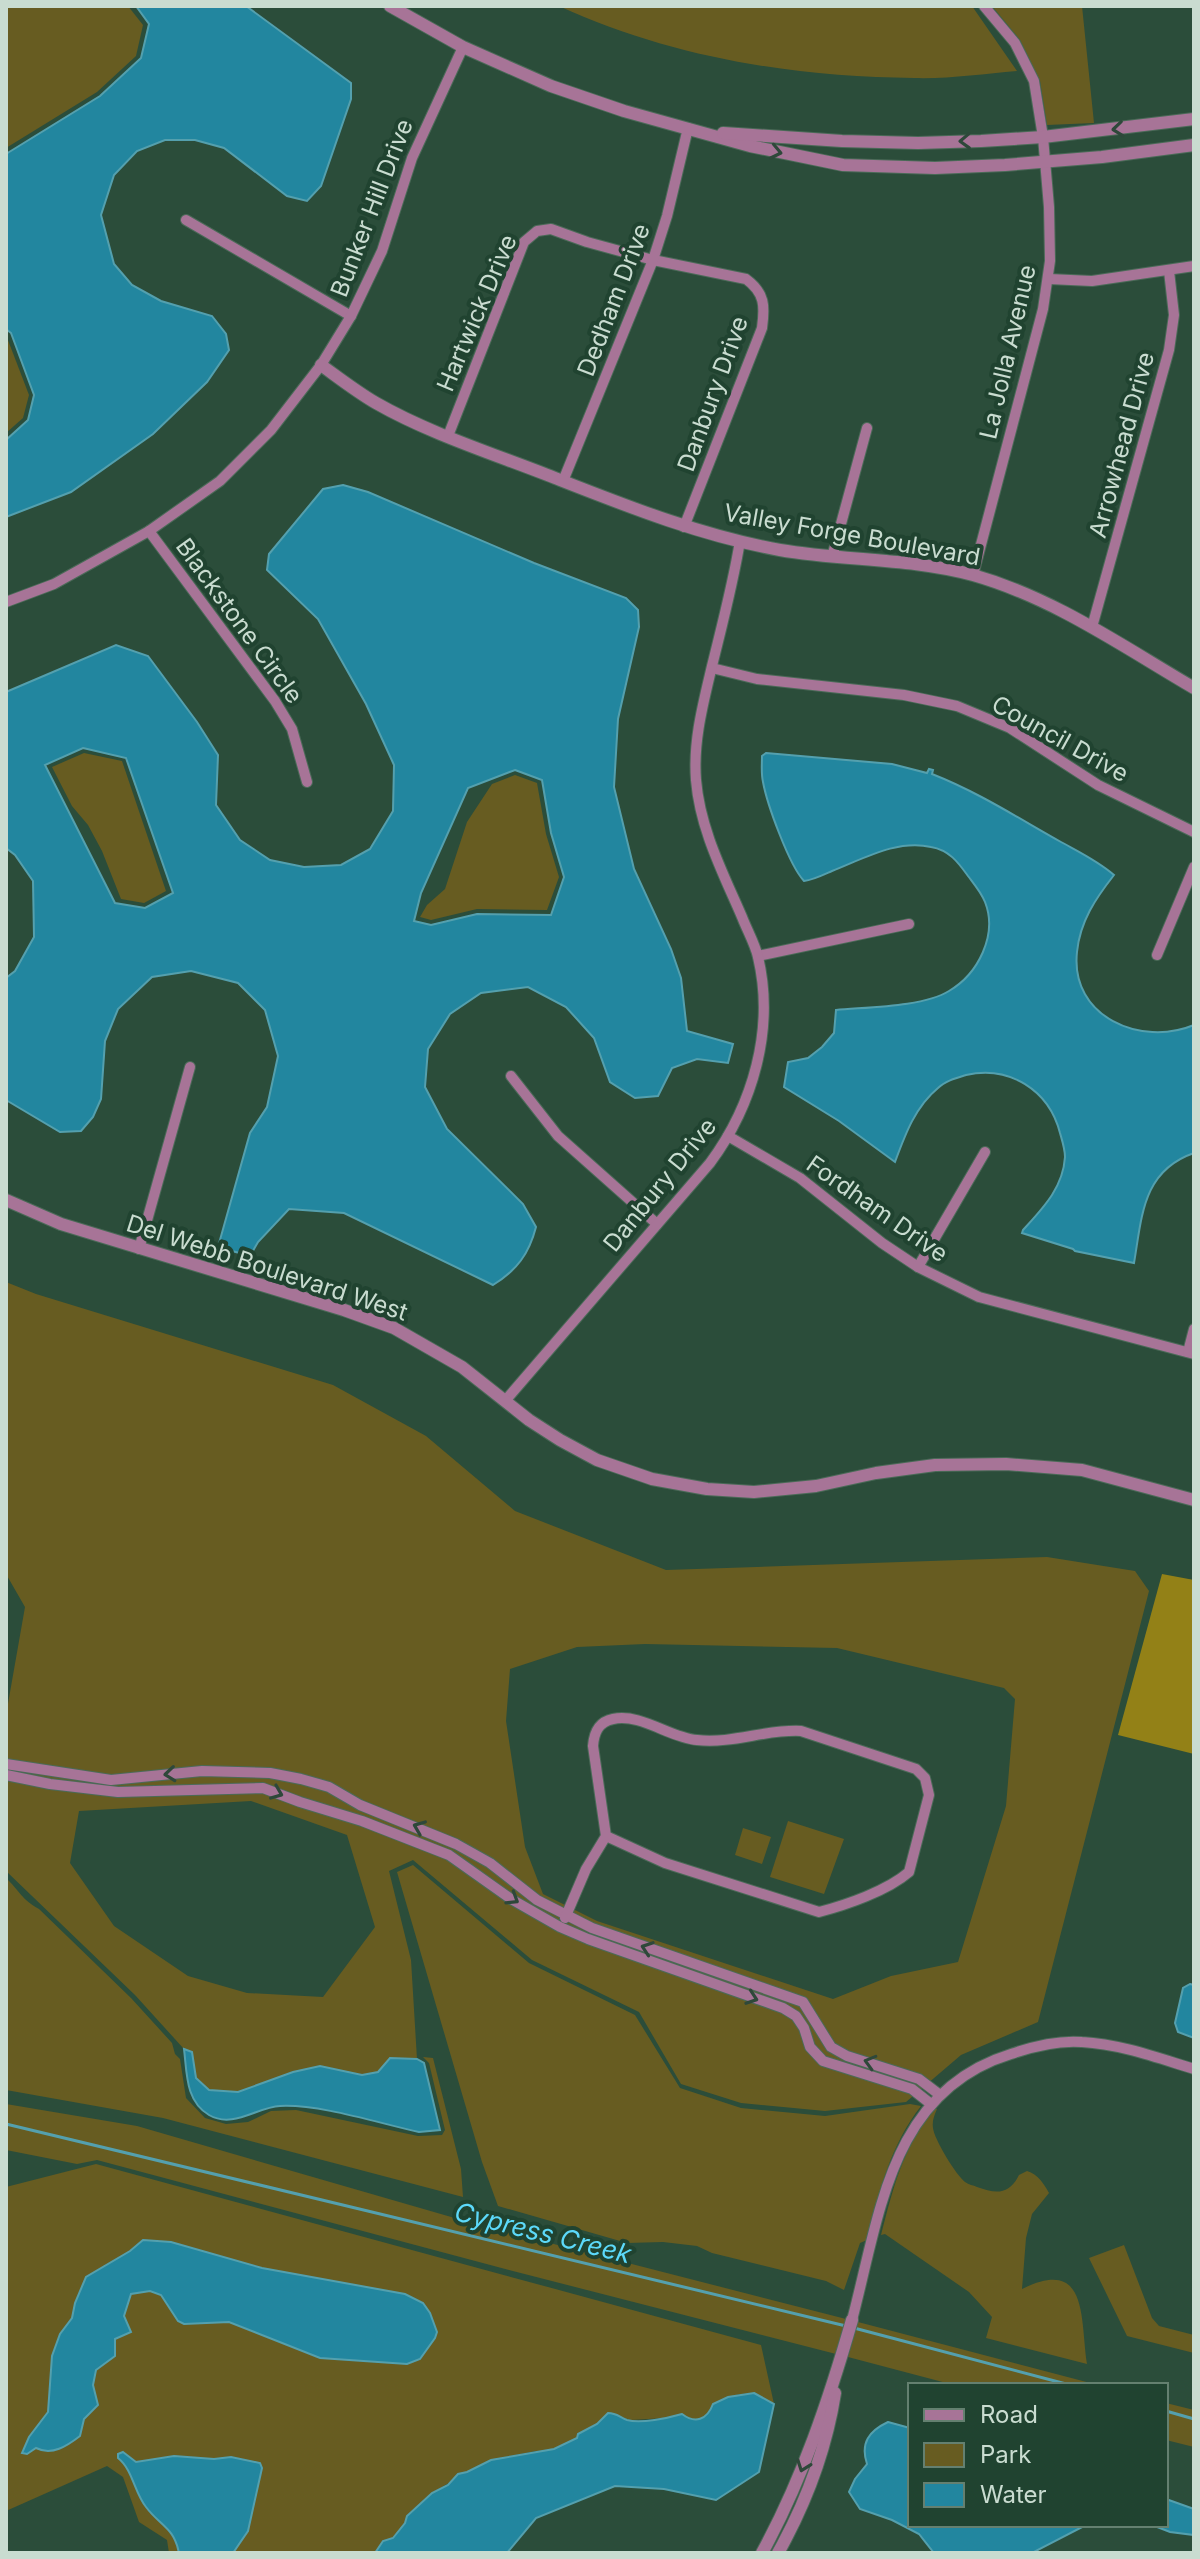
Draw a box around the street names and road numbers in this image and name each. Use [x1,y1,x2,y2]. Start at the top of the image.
street label: Bunker Hill Drive [324,115,419,301]
street label: Dedham Drive [571,219,656,380]
street label: Hartwick Drive [430,230,523,396]
street label: La Jolla Avenue [973,262,1042,442]
street label: Danbury Drive [671,312,754,475]
street label: Arrowhead Drive [1083,349,1160,541]
street label: Valley Forge Boulevard [722,498,982,571]
street label: Blackstone Circle [170,533,309,709]
street label: Council Drive [987,689,1134,788]
street label: Danbury Drive [597,1112,722,1257]
street label: Fordham Drive [801,1149,954,1268]
street label: Del Webb Boulevard West [123,1208,412,1327]

